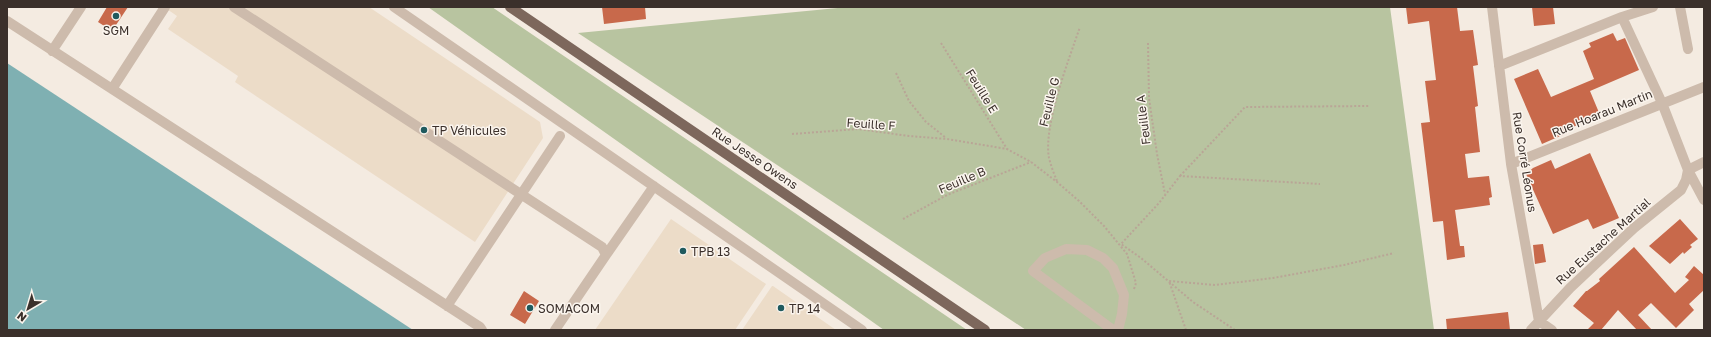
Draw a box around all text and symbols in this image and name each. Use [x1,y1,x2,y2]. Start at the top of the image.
marker: SGM [111,11,121,21]
place label: SGM [103,23,129,38]
street label: Feuille E [963,66,1001,116]
street label: Feuille G [1036,76,1062,128]
street label: Rue Hoarau Martin [1549,86,1655,140]
street label: Feuille A [1133,94,1153,146]
street label: Rue Corré Léonus [1510,111,1540,213]
street label: Feuille F [846,115,896,133]
place label: TP Véhicules [432,123,506,138]
street label: Rue Jesse Owens [709,124,801,192]
marker: TP Véhicules [419,125,429,135]
street label: Feuille B [936,163,988,197]
street label: Rue Eustache Martial [1553,194,1654,287]
place label: TPB 13 [691,244,730,259]
marker: TPB 13 [678,246,688,256]
north arrow [8,289,48,329]
place label: SOMACOM [538,301,600,316]
place label: TP 14 [789,301,820,316]
marker: SOMACOM [525,303,535,313]
marker: TP 14 [776,303,786,313]
text: N [14,310,29,325]

